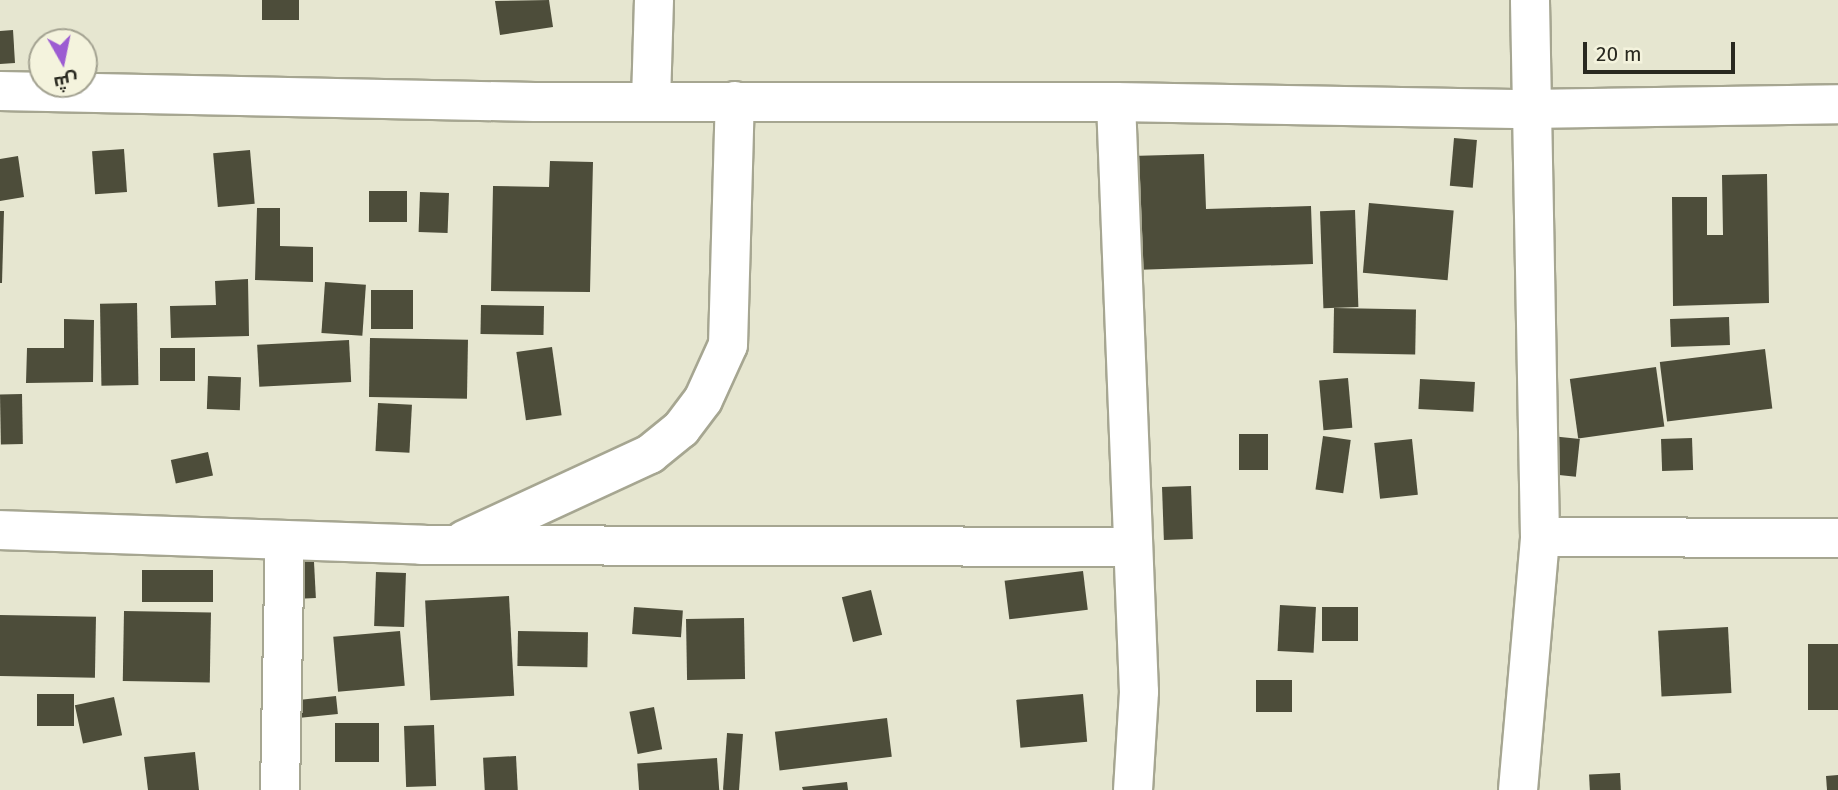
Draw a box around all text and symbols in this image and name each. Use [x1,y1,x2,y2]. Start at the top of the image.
north arrow [28,28,98,98]
scale bar [1586,28,1738,72]
text: 20 m [1596,41,1642,67]
text: ش [52,69,80,96]

